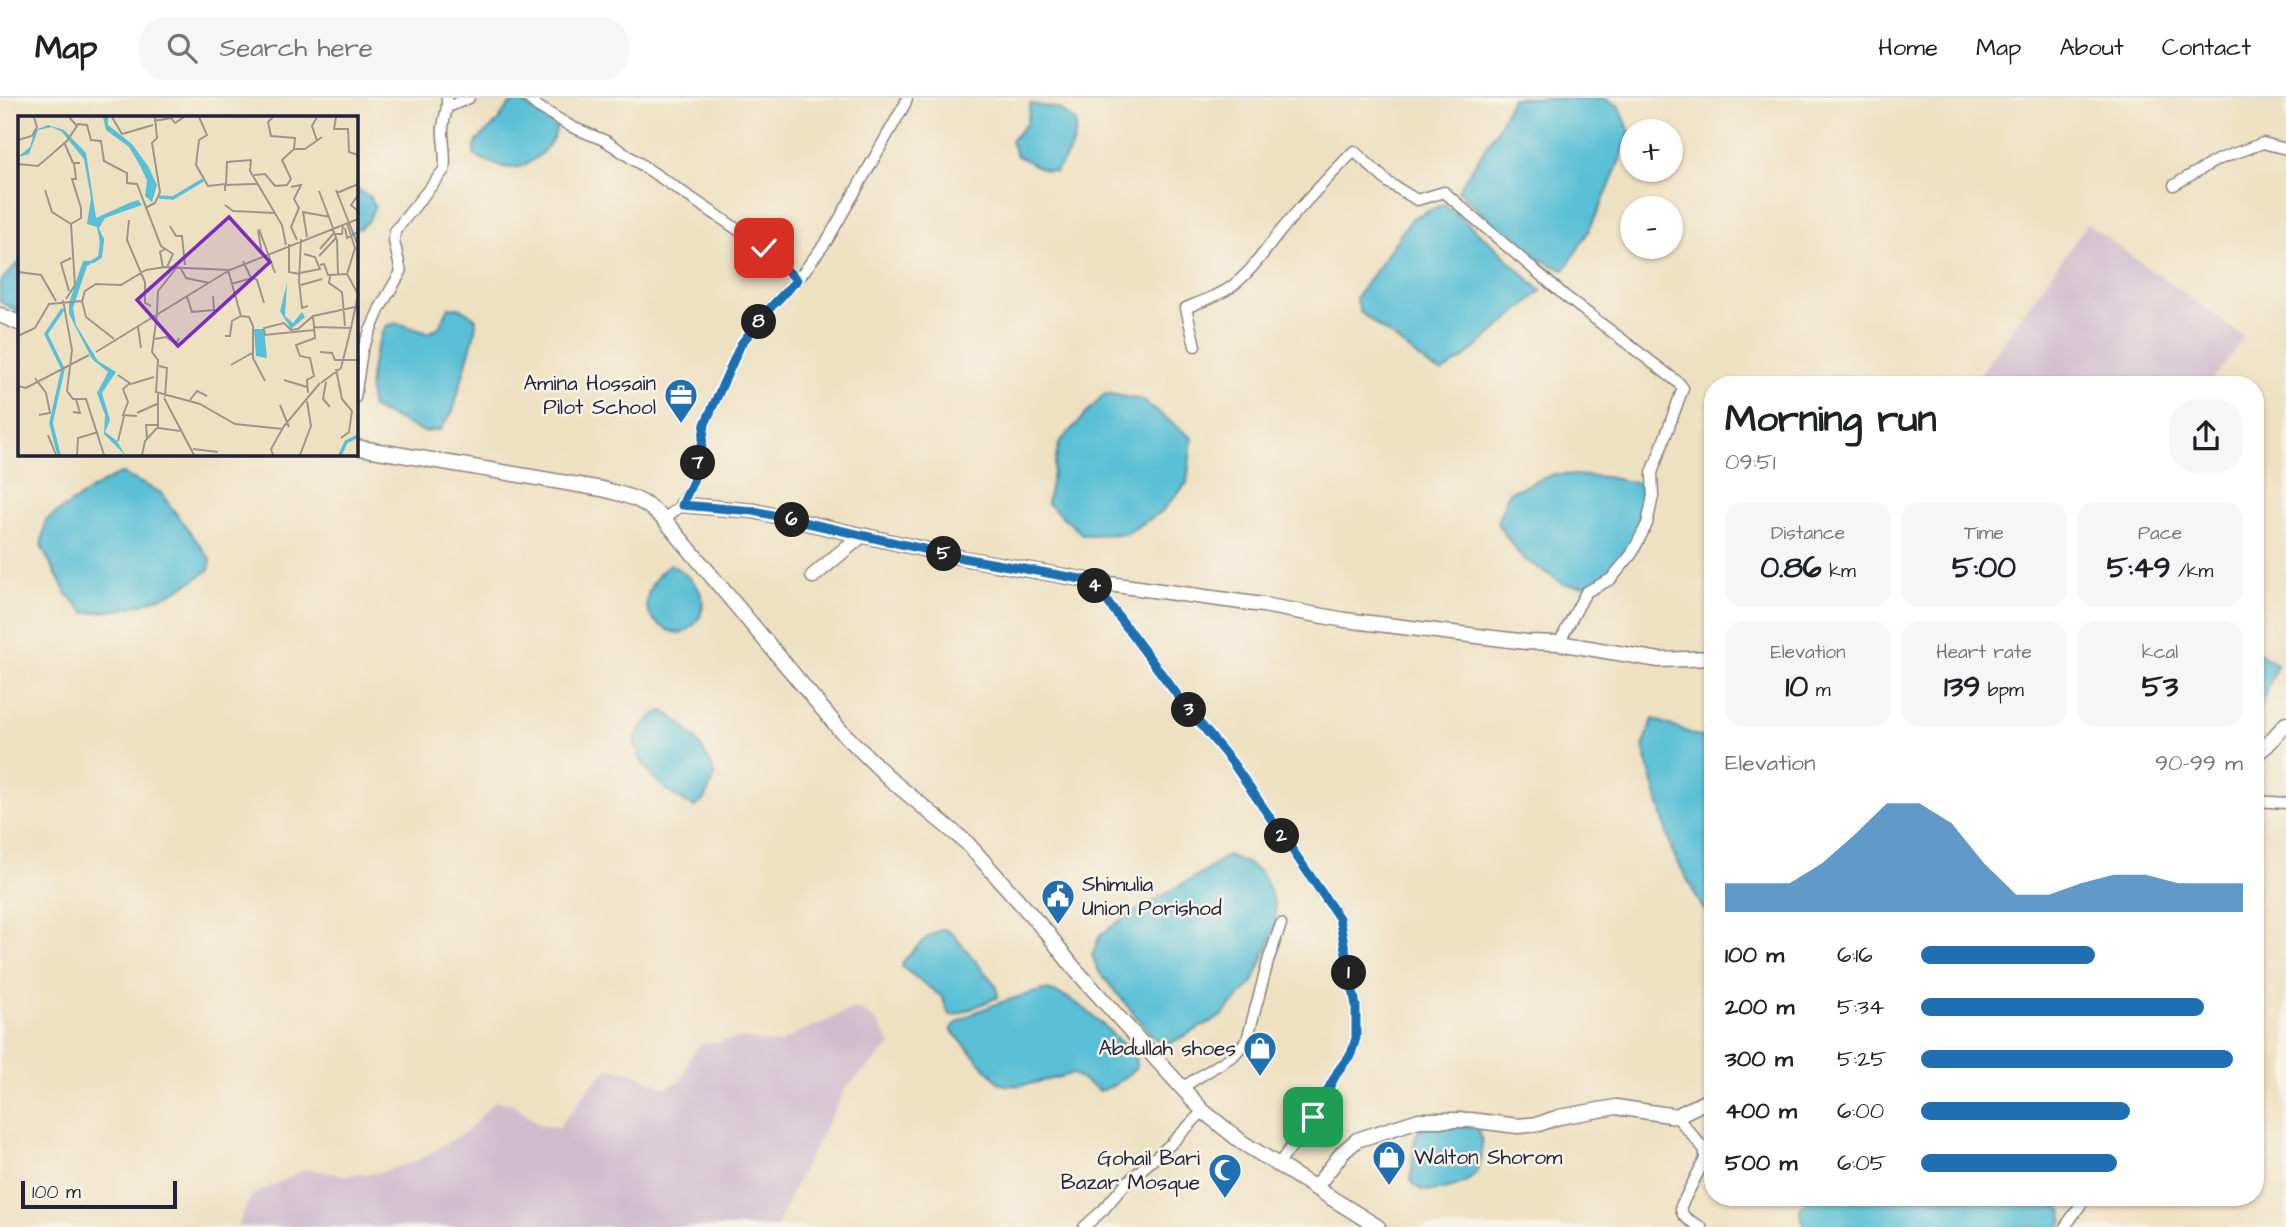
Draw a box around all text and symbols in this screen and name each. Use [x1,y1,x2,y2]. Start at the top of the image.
search box [139,17,629,80]
text: Map [35,25,97,71]
icon: search [163,29,201,67]
text: Search here [219,30,373,66]
text: Home [1878,31,1938,65]
text: Map [1976,31,2021,65]
text: About [2059,31,2124,65]
text: Contact [2162,31,2251,65]
inset map [18,116,357,455]
map controls [1620,119,1683,259]
button: + [1620,119,1683,182]
button: − [1620,196,1683,259]
pin [734,218,794,278]
icon: check [745,229,783,267]
pin: 8 [742,304,776,340]
text: 8 [752,308,765,335]
place label: Amina Hossain Pilot School [523,369,656,422]
office icon: Amina Hossain Pilot School [662,376,700,425]
text: Morning run [1725,394,1937,446]
button: share [2169,399,2243,473]
pin: 7 [680,446,716,480]
text: 09:51 [1725,446,1776,478]
text: 7 [692,449,703,476]
pin: 6 [774,502,810,538]
text: 6 [786,506,797,533]
text: Distance [1771,520,1845,547]
text: Time [1964,520,2004,547]
text: Pace [2138,520,2182,547]
pin: 5 [926,536,962,572]
text: 5 [937,540,950,567]
text: 0.86 [1760,547,1822,589]
text: 5:00 [1952,547,2016,589]
text: 5:49 [2107,547,2171,589]
text: km [1822,558,1856,585]
text: /km [2171,558,2213,585]
pin: 4 [1078,568,1112,603]
text: 4 [1088,572,1101,599]
text: Elevation [1771,639,1845,666]
text: Heart rate [1936,639,2032,666]
text: kcal [2142,639,2178,666]
text: 10 [1785,666,1808,708]
text: 139 [1944,666,1980,708]
text: 53 [2142,666,2178,708]
text: m [1808,677,1831,704]
text: bpm [1980,677,2024,704]
pin: 3 [1172,692,1206,728]
text: 3 [1184,696,1193,723]
text: Elevation [1725,747,1816,779]
text: 90–99 m [2155,747,2243,779]
pin: 2 [1264,818,1300,854]
text: 2 [1276,822,1287,849]
place label: Shimulia Union Porishod [1082,870,1222,923]
public building icon: Shimulia Union Porishod [1039,877,1077,926]
text: 100 m [1725,939,1784,971]
text: 6:16 [1837,939,1873,971]
pin: 1 [1332,956,1366,990]
text: 1 [1347,959,1350,986]
text: 200 m [1725,991,1794,1023]
text: 5:34 [1837,991,1884,1023]
shop icon: Abdullah shoes [1241,1029,1279,1078]
place label: Abdullah shoes [1099,1034,1236,1063]
text: 300 m [1725,1043,1793,1075]
text: 5:25 [1837,1043,1887,1075]
pin [1283,1087,1343,1147]
text: 400 m [1725,1095,1797,1127]
text: 6:00 [1837,1095,1884,1127]
icon: arrive [1294,1098,1332,1136]
shop icon: Walton Shorom [1370,1138,1408,1187]
place label: Walton Shorom [1414,1143,1563,1172]
place label: Gohail Bari Bazar Mosque [1061,1144,1200,1197]
text: 500 m [1725,1147,1797,1179]
text: 6:05 [1837,1147,1886,1179]
mosque icon: Gohail Bari Bazar Mosque [1206,1151,1244,1200]
scale bar [21,1178,177,1210]
text: 100 m [32,1179,81,1206]

